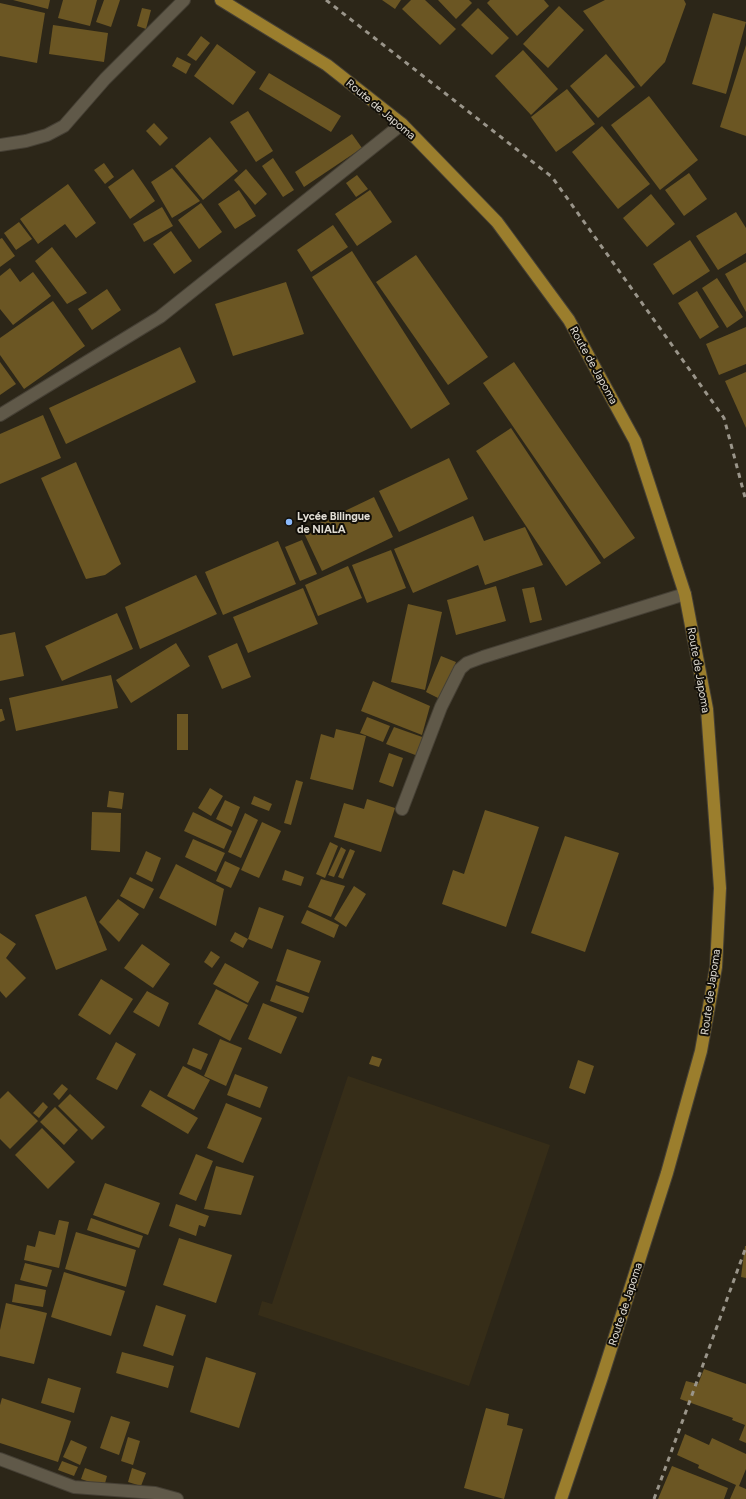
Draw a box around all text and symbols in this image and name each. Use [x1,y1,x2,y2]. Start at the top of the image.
street label: Route de Japoma [343,77,418,142]
street label: Route de Japoma [567,324,620,406]
place label: Lycée Bilingue de NIALA [297,510,370,536]
marker: Lycée Bilingue de NIALA [284,517,294,527]
street label: Route de Japoma [685,626,712,714]
street label: Route de Japoma [698,948,723,1036]
street label: Route de Japoma [606,1261,645,1347]

